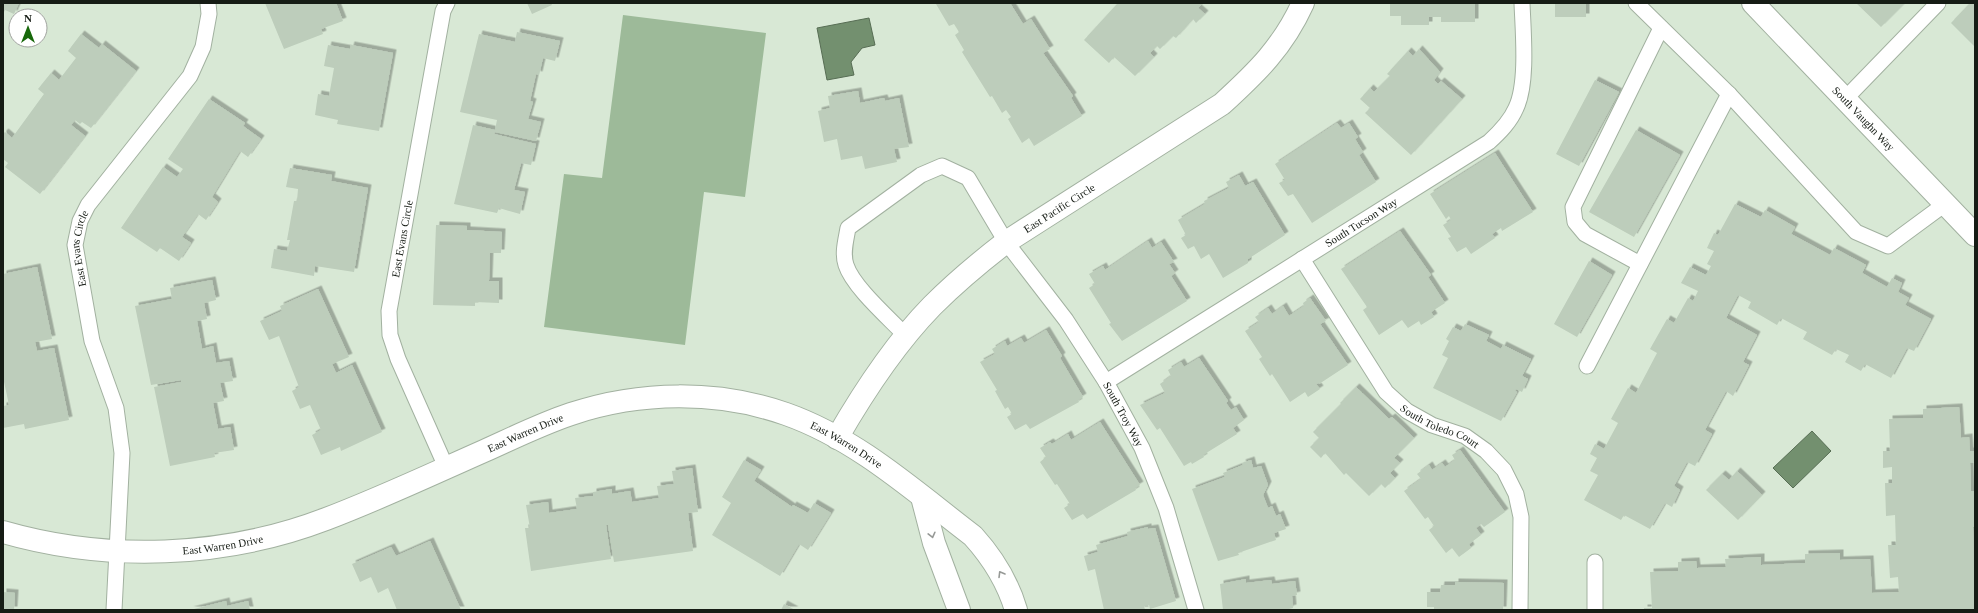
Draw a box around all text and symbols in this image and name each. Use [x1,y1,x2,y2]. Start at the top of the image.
north arrow [8,8,48,48]
text: N [24,12,32,24]
street label: South Vaughn Way [1830,84,1897,154]
street label: East Pacific Circle [1021,181,1097,235]
street label: South Tucson Way [1323,195,1400,249]
street label: East Evans Circle [389,199,415,278]
street label: East Evans Circle [69,208,90,288]
street label: South Troy Way [1101,380,1146,449]
street label: South Toledo Court [1398,402,1482,450]
street label: East Warren Drive [486,411,565,455]
street label: East Warren Drive [809,419,885,470]
one-way arrow [927,531,936,538]
street label: East Warren Drive [182,532,264,556]
one-way arrow [998,571,1005,578]

